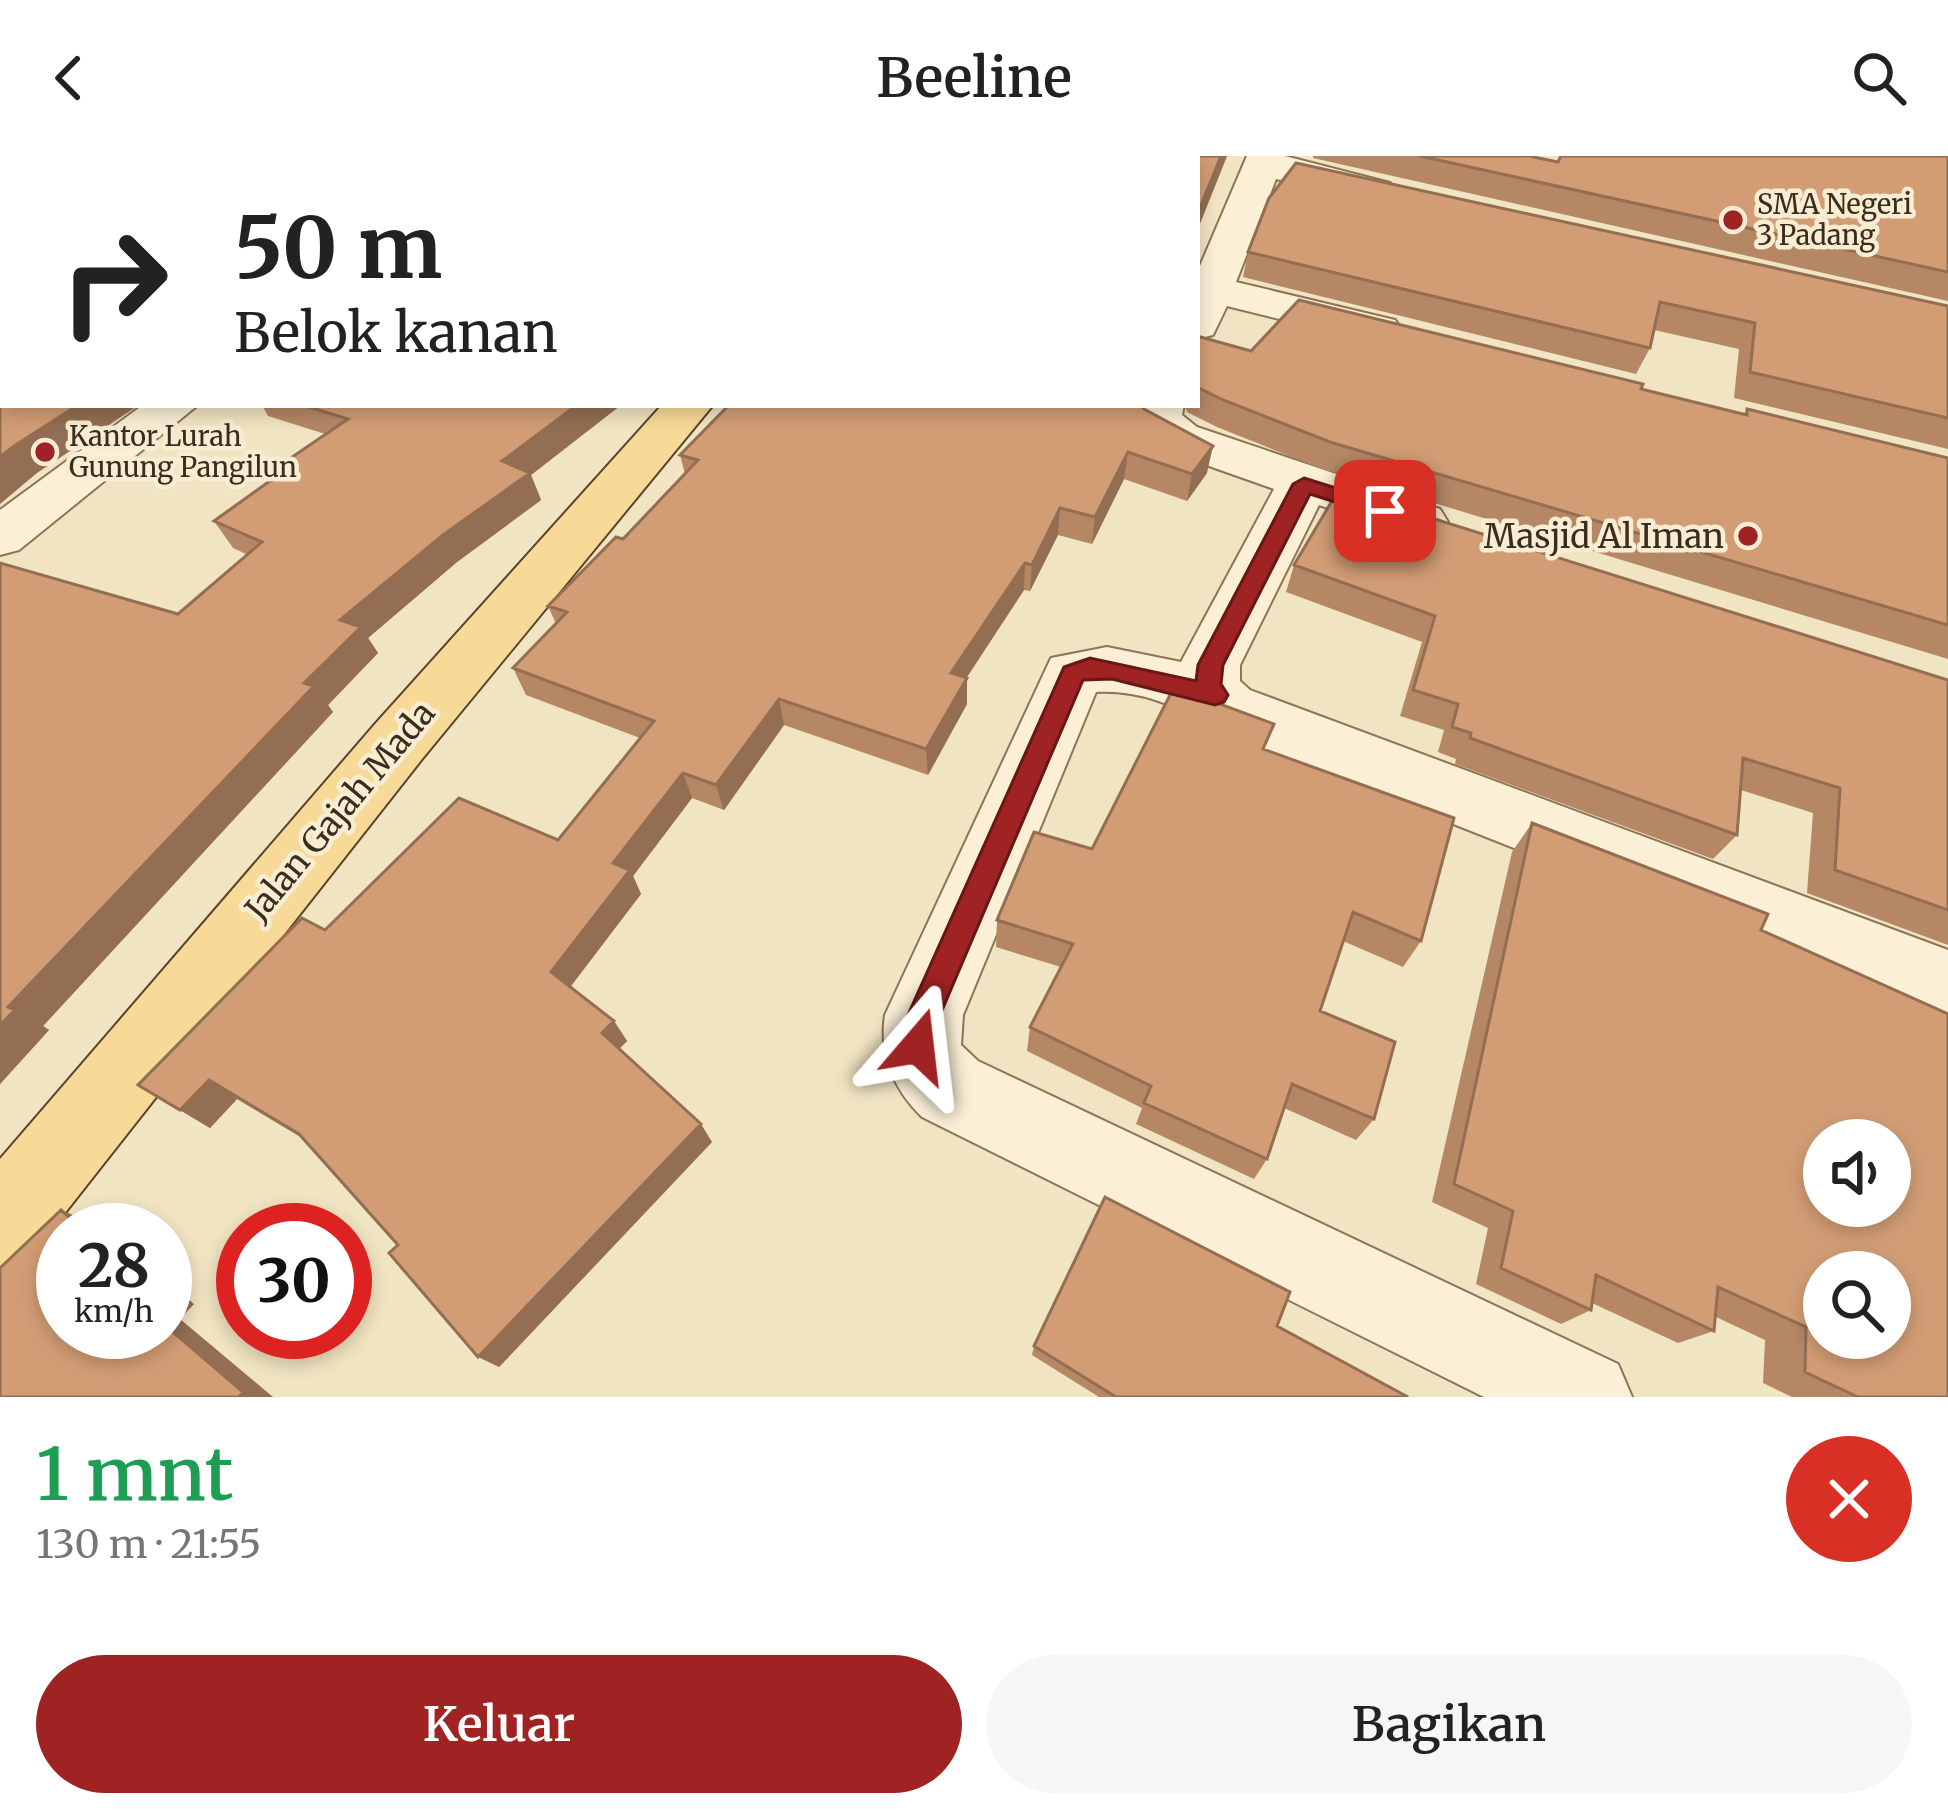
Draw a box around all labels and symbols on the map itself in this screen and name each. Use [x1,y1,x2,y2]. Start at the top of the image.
place label: SMA Negeri 3 Padang [1757,187,1912,253]
marker: SMA Negeri 3 Padang [1720,207,1746,233]
place label: Kantor Lurah Gunung Pangilun [69,419,297,485]
marker: Kantor Lurah Gunung Pangilun [32,439,58,465]
pin [1334,460,1436,562]
place label: Masjid Al Iman [1484,516,1724,557]
marker: Masjid Al Iman [1735,523,1761,549]
street label: Jalan Gajah Mada [236,693,444,930]
position arrow [855,983,981,1109]
speed limit sign: 30 [216,1203,372,1359]

